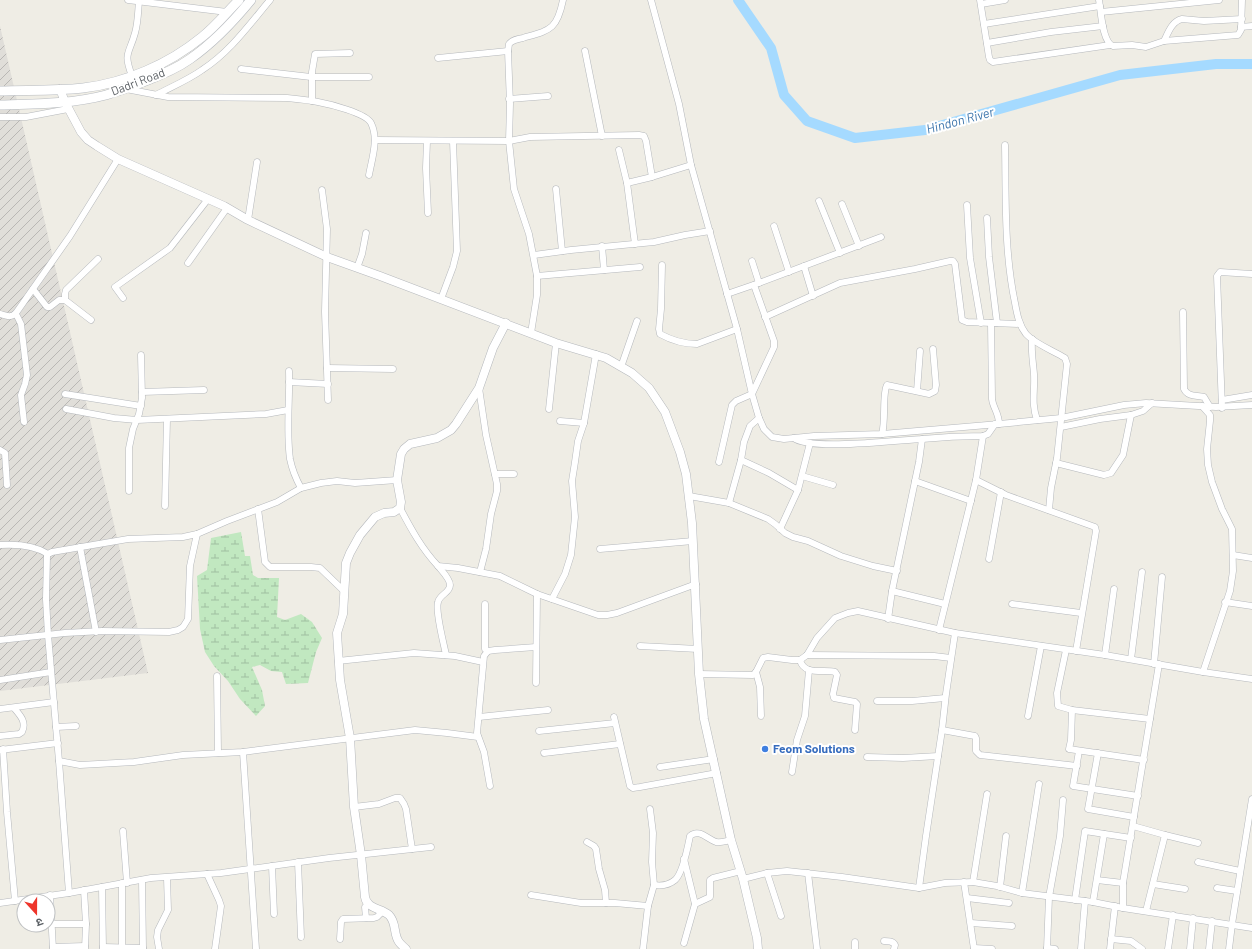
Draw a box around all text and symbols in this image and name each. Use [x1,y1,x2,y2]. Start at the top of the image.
street label: Dadri Road [109,64,166,98]
water label: Hindon River [924,103,996,137]
place label: Feom Solutions [773,741,855,755]
marker: Feom Solutions [760,744,770,754]
north arrow [16,893,56,933]
text: उ [34,916,45,930]

